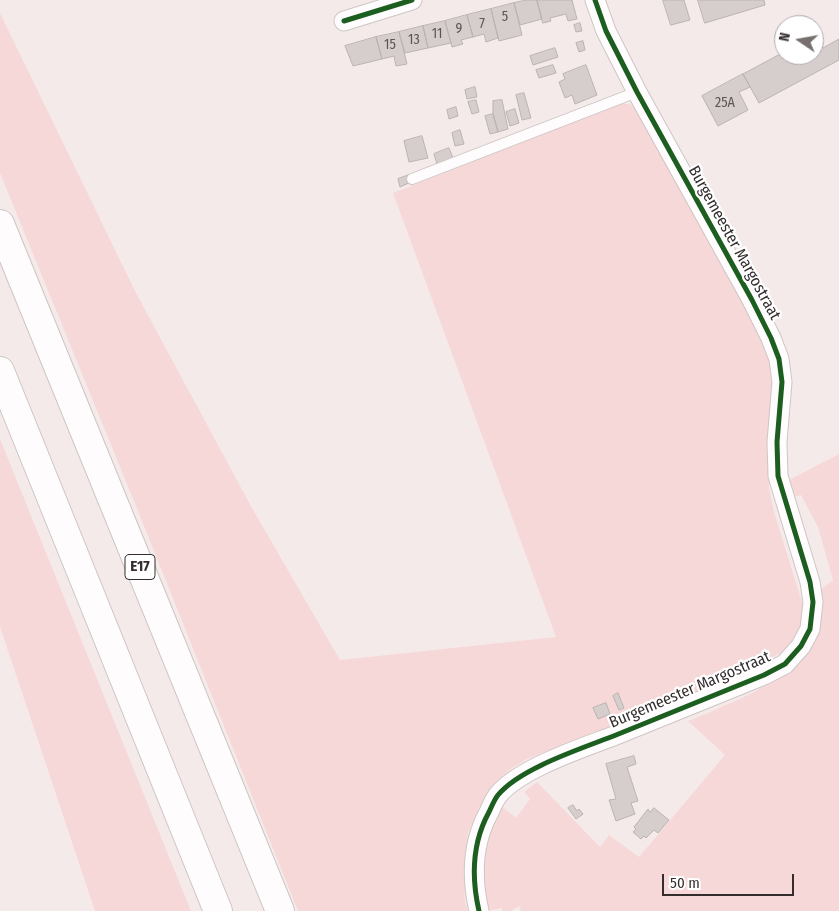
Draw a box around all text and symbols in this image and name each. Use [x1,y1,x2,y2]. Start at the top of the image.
house number: 5 [502,9,508,25]
north arrow [774,15,824,65]
house number: 7 [479,16,485,32]
house number: 9 [456,21,462,37]
house number: 11 [432,26,442,42]
text: N [776,31,794,43]
house number: 13 [408,32,420,48]
house number: 15 [384,37,396,53]
house number: 25A [715,95,735,111]
street label: Burgemeester Margostraat [684,163,784,323]
road number: E17 [125,554,155,580]
street label: Burgemeester Margostraat [607,647,773,733]
scale bar [664,864,796,896]
text: 50 m [670,874,700,892]

